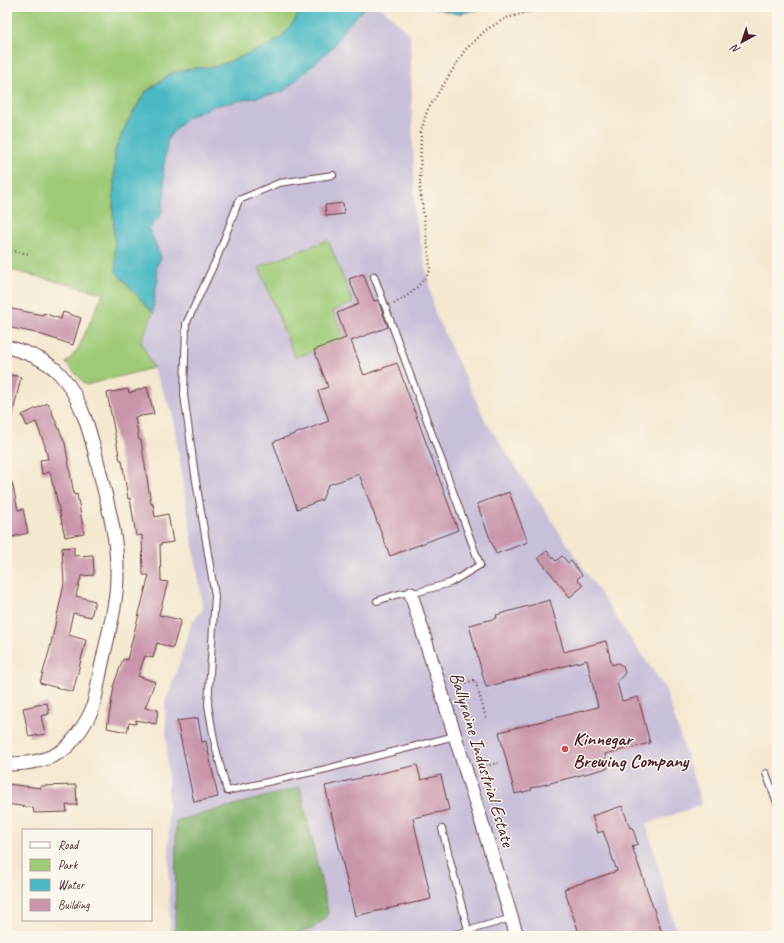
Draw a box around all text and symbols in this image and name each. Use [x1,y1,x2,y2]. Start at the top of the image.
north arrow [722,22,762,62]
text: N [727,41,743,57]
street label: Ballyraine Industrial Estate [444,669,521,851]
place label: Kinnegar Brewing Company [573,727,690,773]
marker: Kinnegar Brewing Company [560,744,570,754]
legend [22,829,152,921]
text: Road [58,837,80,853]
text: Park [58,857,79,873]
text: Water [58,877,86,893]
text: Building [58,897,90,913]

